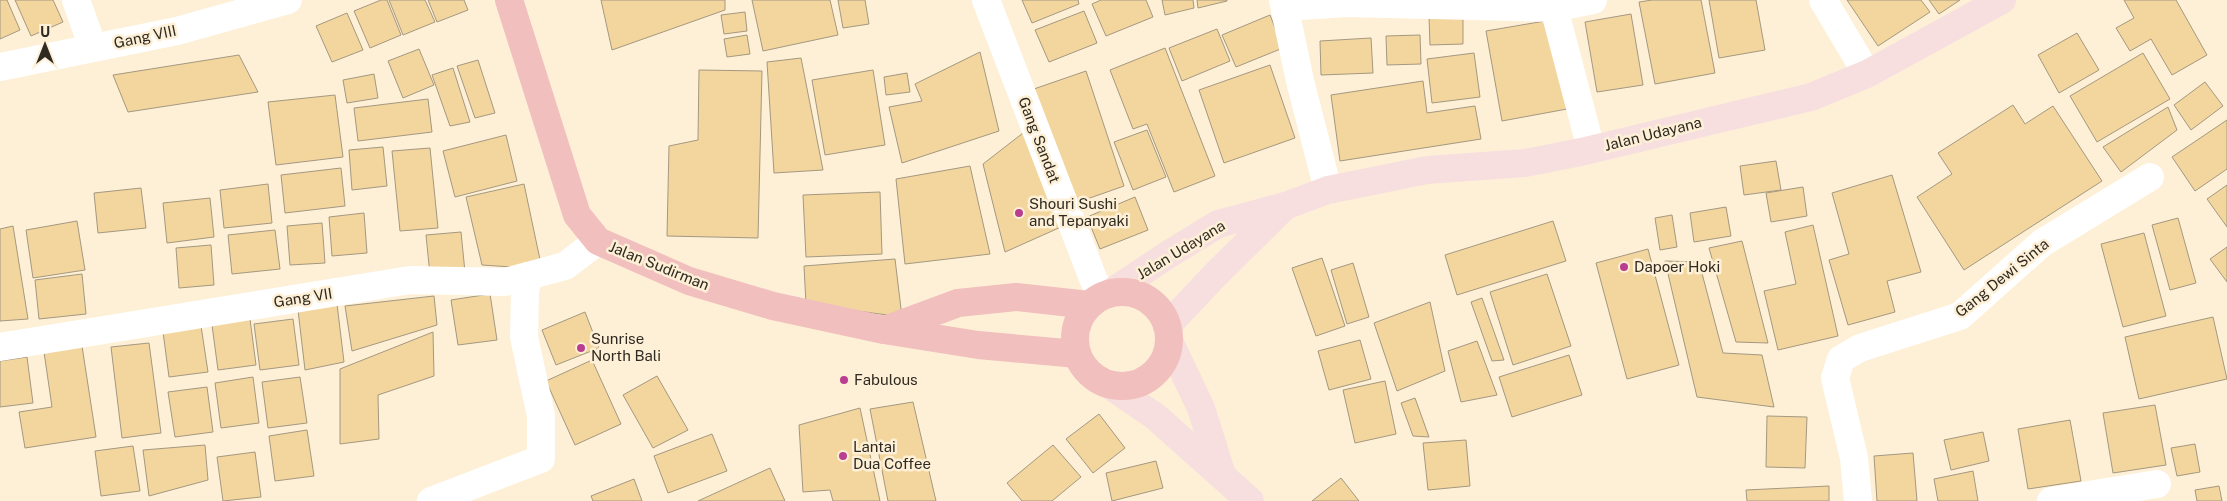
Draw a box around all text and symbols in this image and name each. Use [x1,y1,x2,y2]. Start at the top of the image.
north arrow [20,20,70,70]
street label: Gang VIII [112,22,178,51]
text: U [40,24,50,40]
street label: Gang Sandat [1015,94,1064,185]
street label: Jalan Udayana [1602,113,1703,154]
place label: Shouri Sushi and Tepanyaki [1029,195,1129,229]
marker: Shouri Sushi and Tepanyaki [1013,207,1025,219]
street label: Jalan Udayana [1134,217,1228,283]
street label: Gang Dewi Sinta [1952,235,2052,320]
street label: Jalan Sudirman [607,238,712,293]
place label: Dapoer Hoki [1634,258,1720,275]
marker: Dapoer Hoki [1618,261,1630,273]
street label: Gang VII [272,284,333,311]
place label: Sunrise North Bali [591,330,661,364]
marker: Sunrise North Bali [575,342,587,354]
place label: Fabulous [854,371,918,388]
marker: Fabulous [838,374,850,386]
place label: Lantai Dua Coffee [853,438,931,472]
marker: Lantai Dua Coffee [837,450,849,462]

